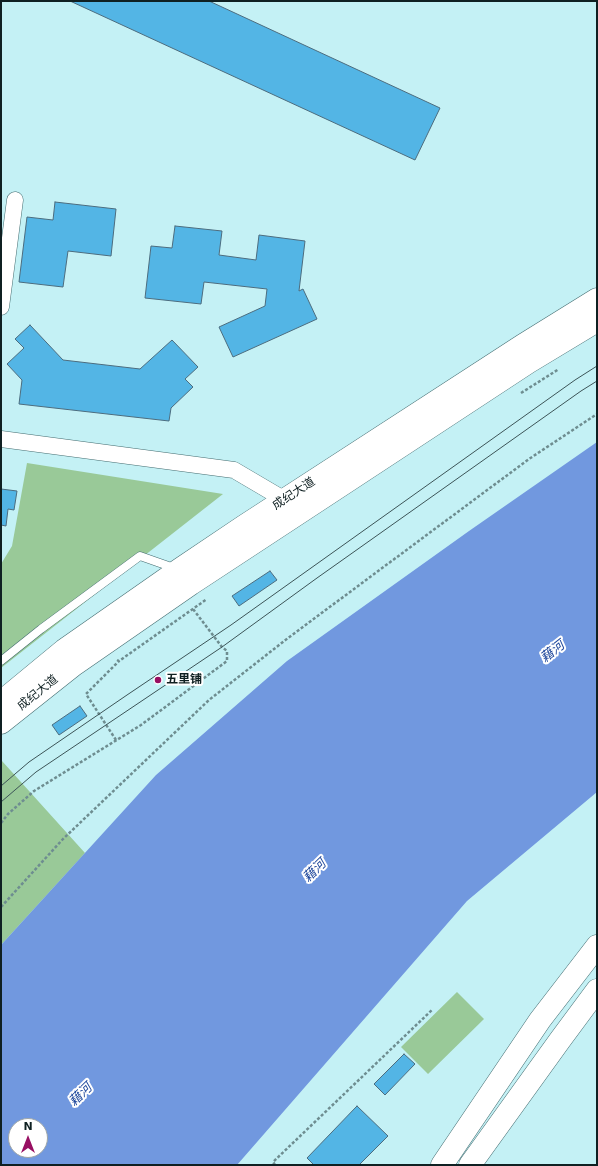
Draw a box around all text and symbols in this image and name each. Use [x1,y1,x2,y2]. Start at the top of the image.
street label: 成纪大道 [270,475,318,513]
water label: 藉河 [538,638,568,666]
street label: 成纪大道 [15,672,61,714]
place label: 五里铺 [166,673,202,687]
marker: 五里铺 [153,675,163,685]
water label: 藉河 [300,856,330,886]
water label: 藉河 [66,1080,96,1110]
north arrow [8,1118,48,1158]
text: N [23,1120,33,1133]

